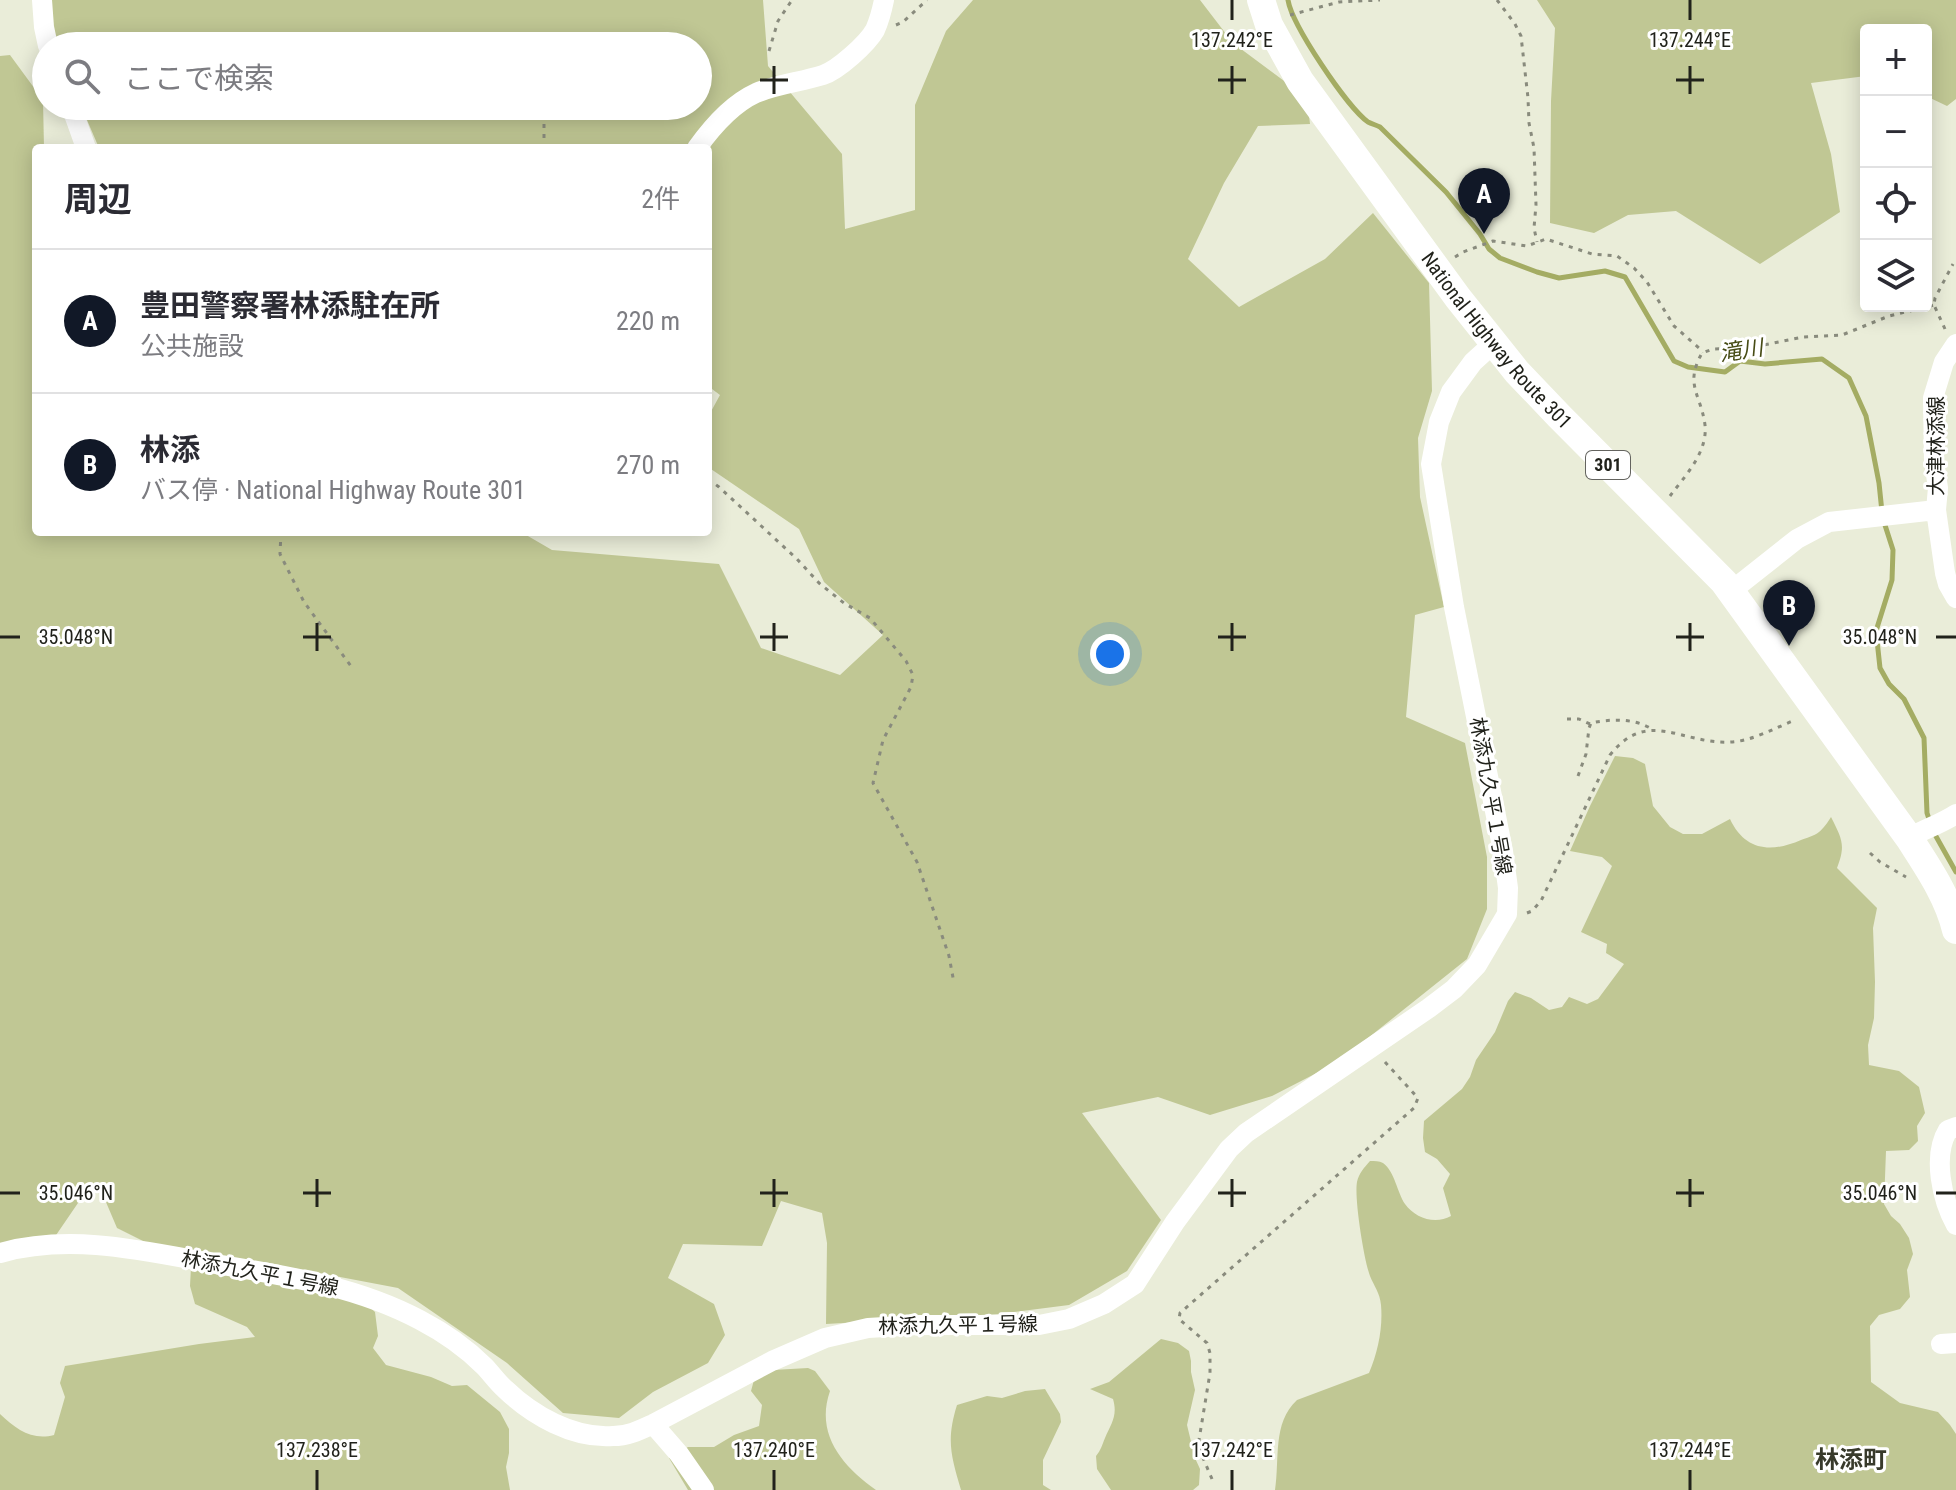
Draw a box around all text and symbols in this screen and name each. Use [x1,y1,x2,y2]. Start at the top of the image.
map controls [1860,24,1932,312]
button: + [1860,24,1932,96]
text: 137.242°E [1191,28,1273,52]
text: 137.244°E [1649,28,1731,52]
search box [32,32,712,120]
icon: search [60,54,104,98]
text: ここで検索 [124,61,274,96]
button: − [1860,96,1932,168]
pin: A [1458,168,1510,234]
button: locate [1860,168,1932,240]
text: 周辺 [64,179,132,219]
text: 2件 [641,184,680,214]
button: layers [1860,240,1932,312]
street label: National Highway Route 301 [1416,247,1577,434]
text: 豊田警察署林添駐在所 [140,288,440,323]
text: A [82,306,98,336]
text: 220 m [616,306,680,336]
text: 公共施設 [140,331,244,361]
water label: 滝川 [1717,334,1767,366]
street label: 大津林添線 [1924,396,1948,496]
text: 林添 [140,432,200,467]
text: B [83,450,97,480]
text: 270 m [616,450,680,480]
road number: 301 [1586,451,1630,479]
text: バス停 · National Highway Route 301 [140,475,526,505]
pin: B [1763,580,1815,646]
text: 35.048°N [39,625,113,649]
text: 35.048°N [1843,625,1917,649]
your location [1090,634,1130,674]
street label: 林添九久平１号線 [1465,715,1517,877]
text: 35.046°N [39,1181,113,1205]
text: 35.046°N [1843,1181,1917,1205]
street label: 林添九久平１号線 [179,1246,341,1300]
street label: 林添九久平１号線 [878,1312,1038,1338]
text: 137.238°E [276,1438,358,1462]
text: 137.240°E [733,1438,815,1462]
text: 137.242°E [1191,1438,1273,1462]
text: 137.244°E [1649,1438,1731,1462]
district label: 林添町 [1815,1446,1887,1474]

